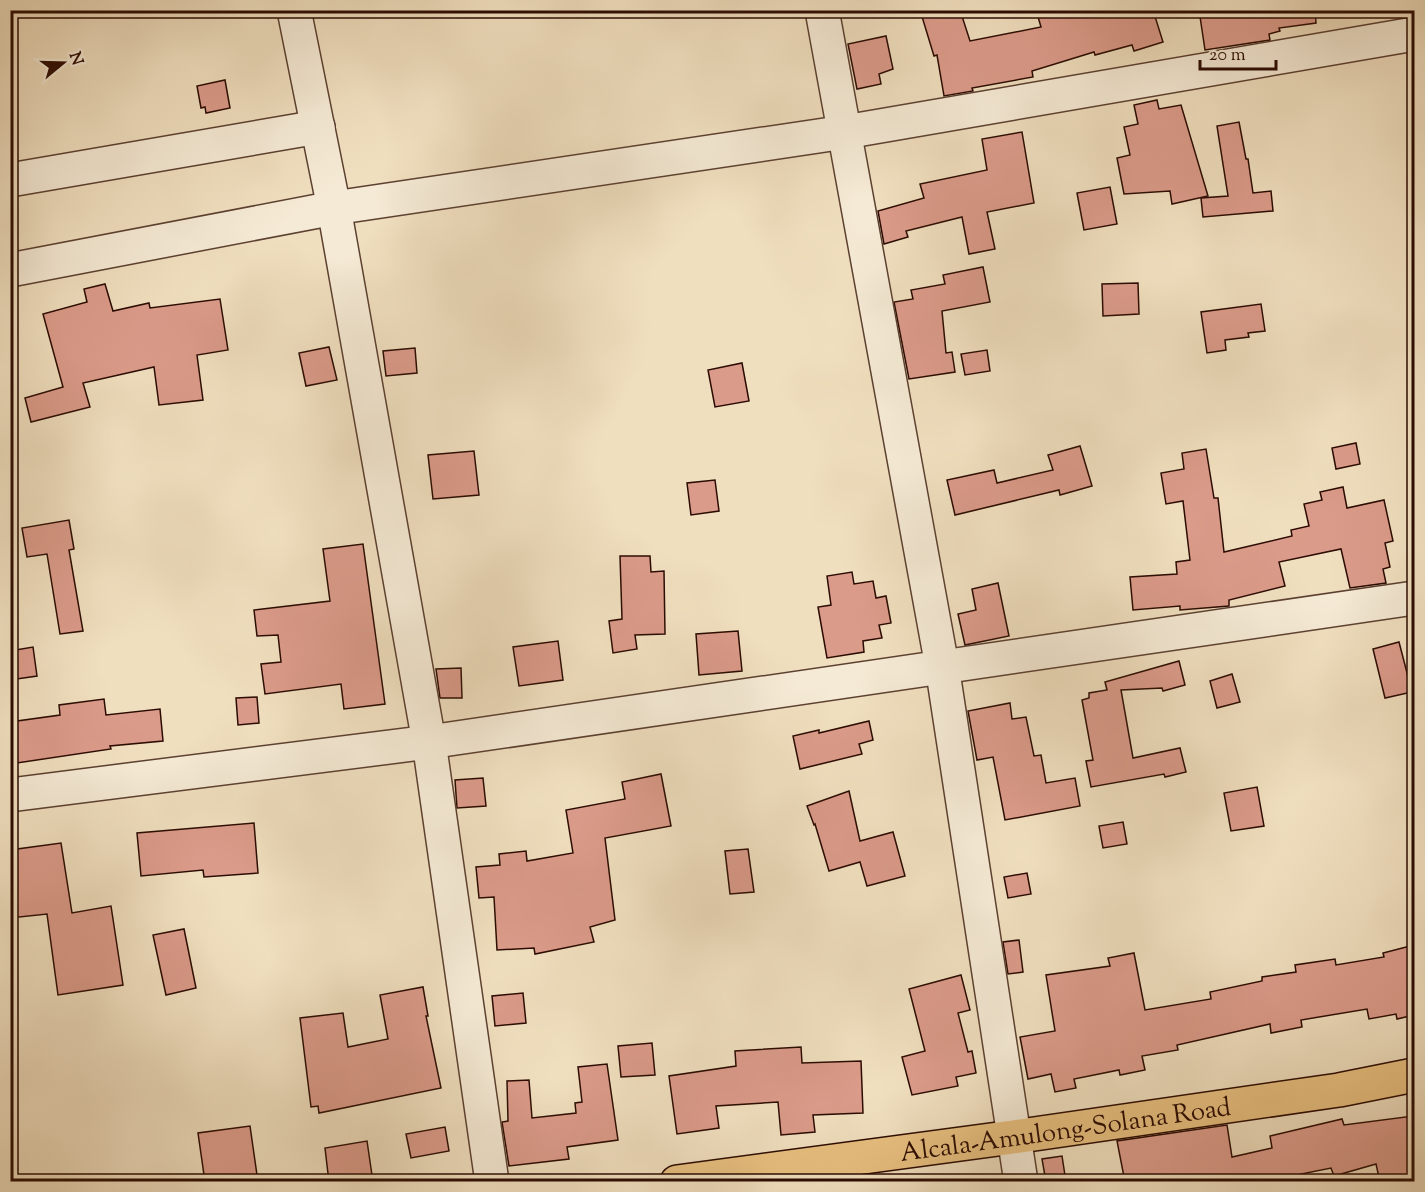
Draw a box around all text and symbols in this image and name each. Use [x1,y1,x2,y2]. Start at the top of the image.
north arrow [33,33,93,93]
scale bar [1200,33,1276,71]
text: 20 m [1209,43,1246,69]
text: N [62,49,88,69]
street label: Alcala-Amulong-Solana Road [898,1090,1234,1173]

